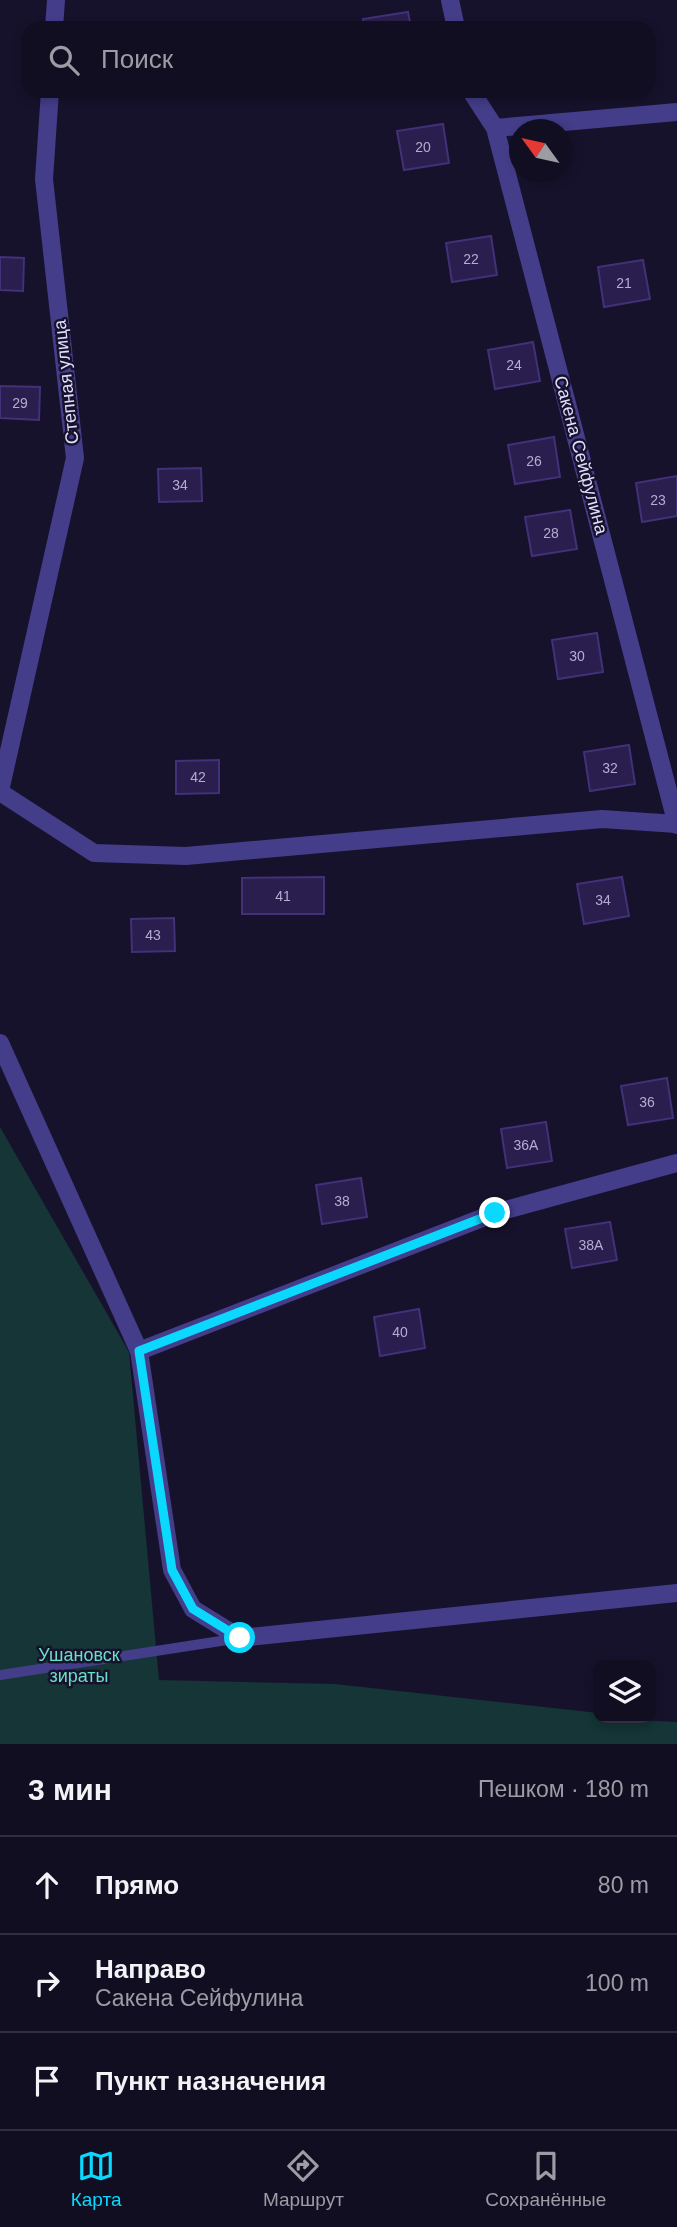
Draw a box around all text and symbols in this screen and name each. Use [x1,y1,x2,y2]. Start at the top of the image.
search box [21,21,656,98]
icon: search [45,41,83,79]
text: Поиск [101,44,173,74]
north arrow [509,119,572,182]
house number: 20 [415,139,431,155]
house number: 22 [463,251,479,267]
house number: 21 [616,275,632,291]
street label: Степная улица [49,318,82,445]
house number: 24 [506,357,522,373]
street label: Сакена Сейфулина [550,374,612,537]
house number: 29 [12,395,28,411]
house number: 26 [526,453,542,469]
house number: 34 [172,477,188,493]
house number: 23 [650,492,666,508]
house number: 28 [543,525,559,541]
house number: 30 [569,648,585,664]
house number: 32 [602,760,618,776]
house number: 42 [190,769,206,785]
house number: 41 [275,888,291,904]
house number: 34 [595,892,611,908]
house number: 43 [145,927,161,943]
house number: 36 [639,1094,655,1110]
house number: 36А [514,1137,539,1153]
house number: 38 [334,1193,350,1209]
route end [479,1197,510,1228]
house number: 38А [579,1237,604,1253]
house number: 40 [392,1324,408,1340]
route start [224,1622,255,1653]
park label: Ушановск зираты [38,1645,120,1686]
map controls [593,1660,656,1723]
button: layers [593,1660,656,1723]
text: 3 мин [28,1773,112,1806]
text: Пешком · 180 m [478,1776,649,1802]
icon: ahead [28,1866,66,1904]
text: Прямо [95,1870,179,1900]
text: 80 m [598,1872,649,1898]
text: Направо [95,1954,206,1984]
icon: right [28,1964,66,2002]
text: 100 m [585,1970,649,1996]
text: Сакена Сейфулина [95,1985,303,2011]
icon: arrive [28,2062,66,2100]
text: Пункт назначения [95,2066,326,2096]
tab: Карта [71,2147,122,2211]
tab: Маршрут [263,2147,344,2211]
tab: Сохранённые [485,2147,606,2211]

